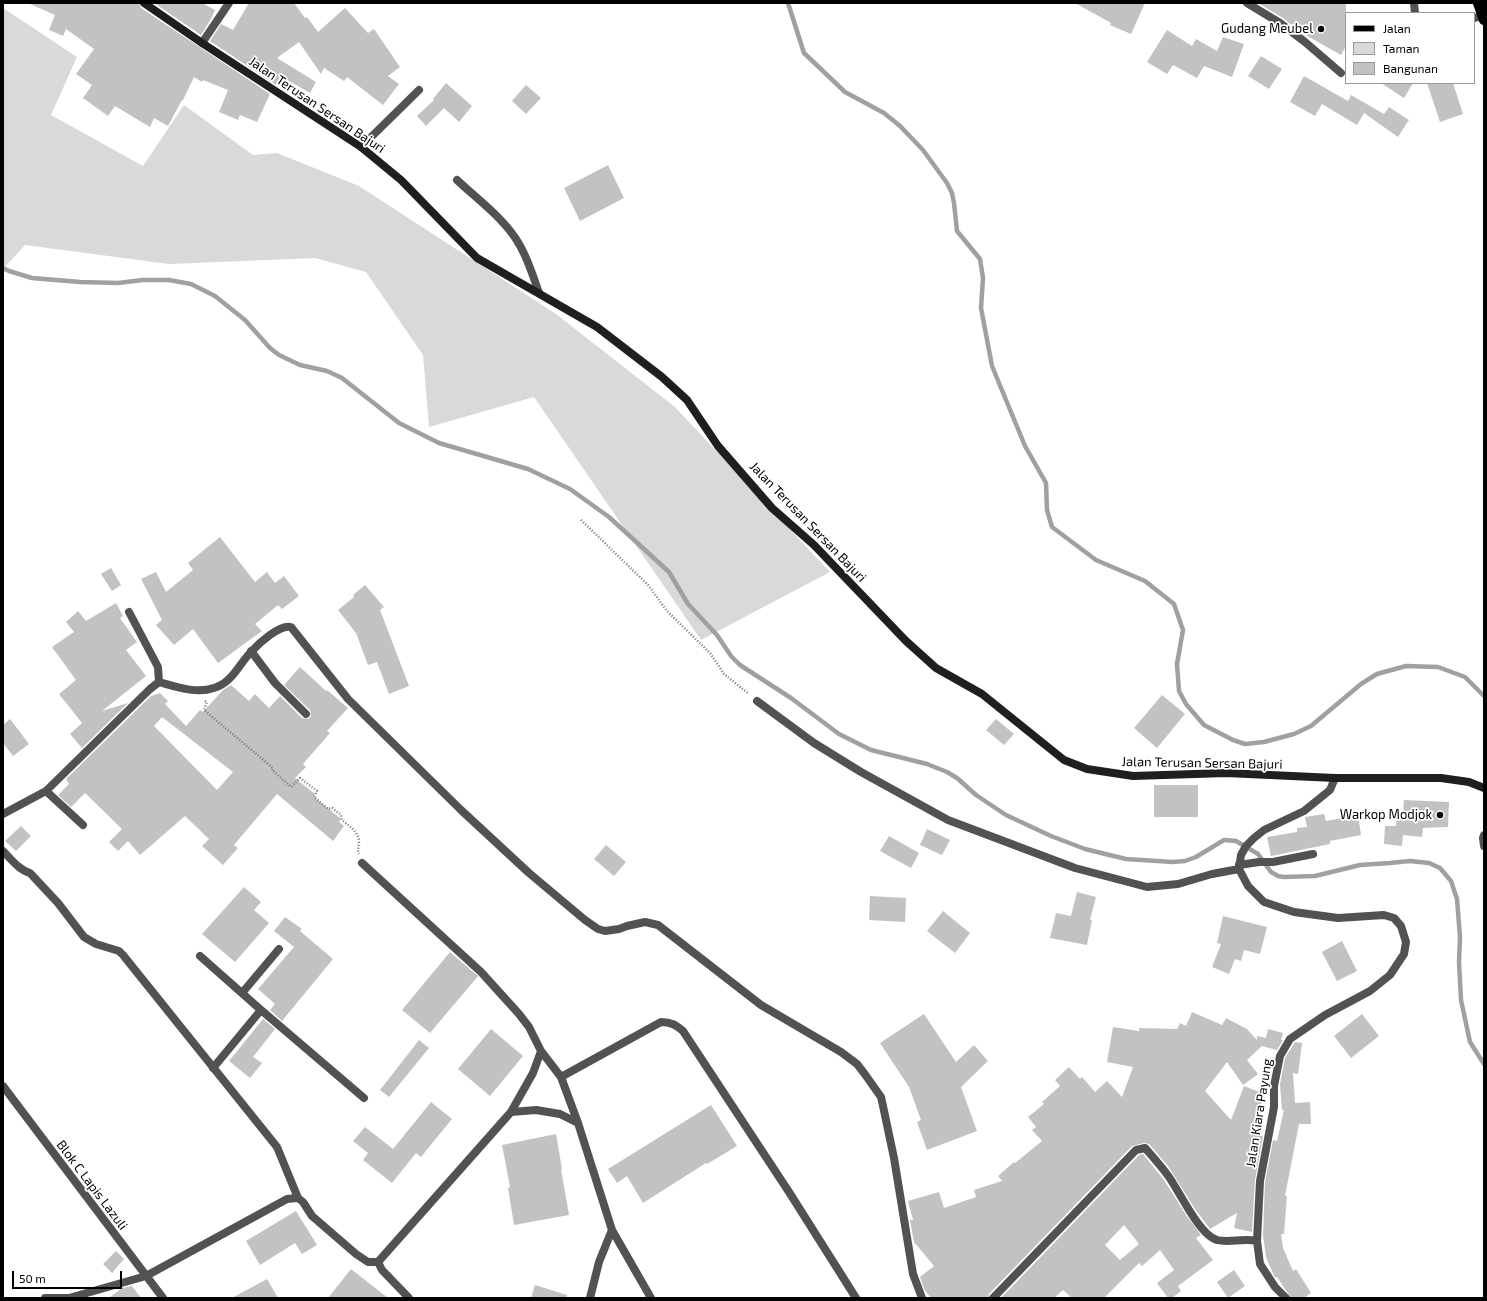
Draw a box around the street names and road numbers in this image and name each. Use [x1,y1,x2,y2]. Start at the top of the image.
street label: Jalan Terusan Sersan Bajuri [246,54,388,156]
street label: Jalan Terusan Sersan Bajuri [747,459,869,585]
street label: Jalan Terusan Sersan Bajuri [1121,754,1283,772]
street label: Jalan Kiara Payung [1243,1057,1275,1169]
street label: Blok C Lapis Lazuli [53,1137,131,1233]

